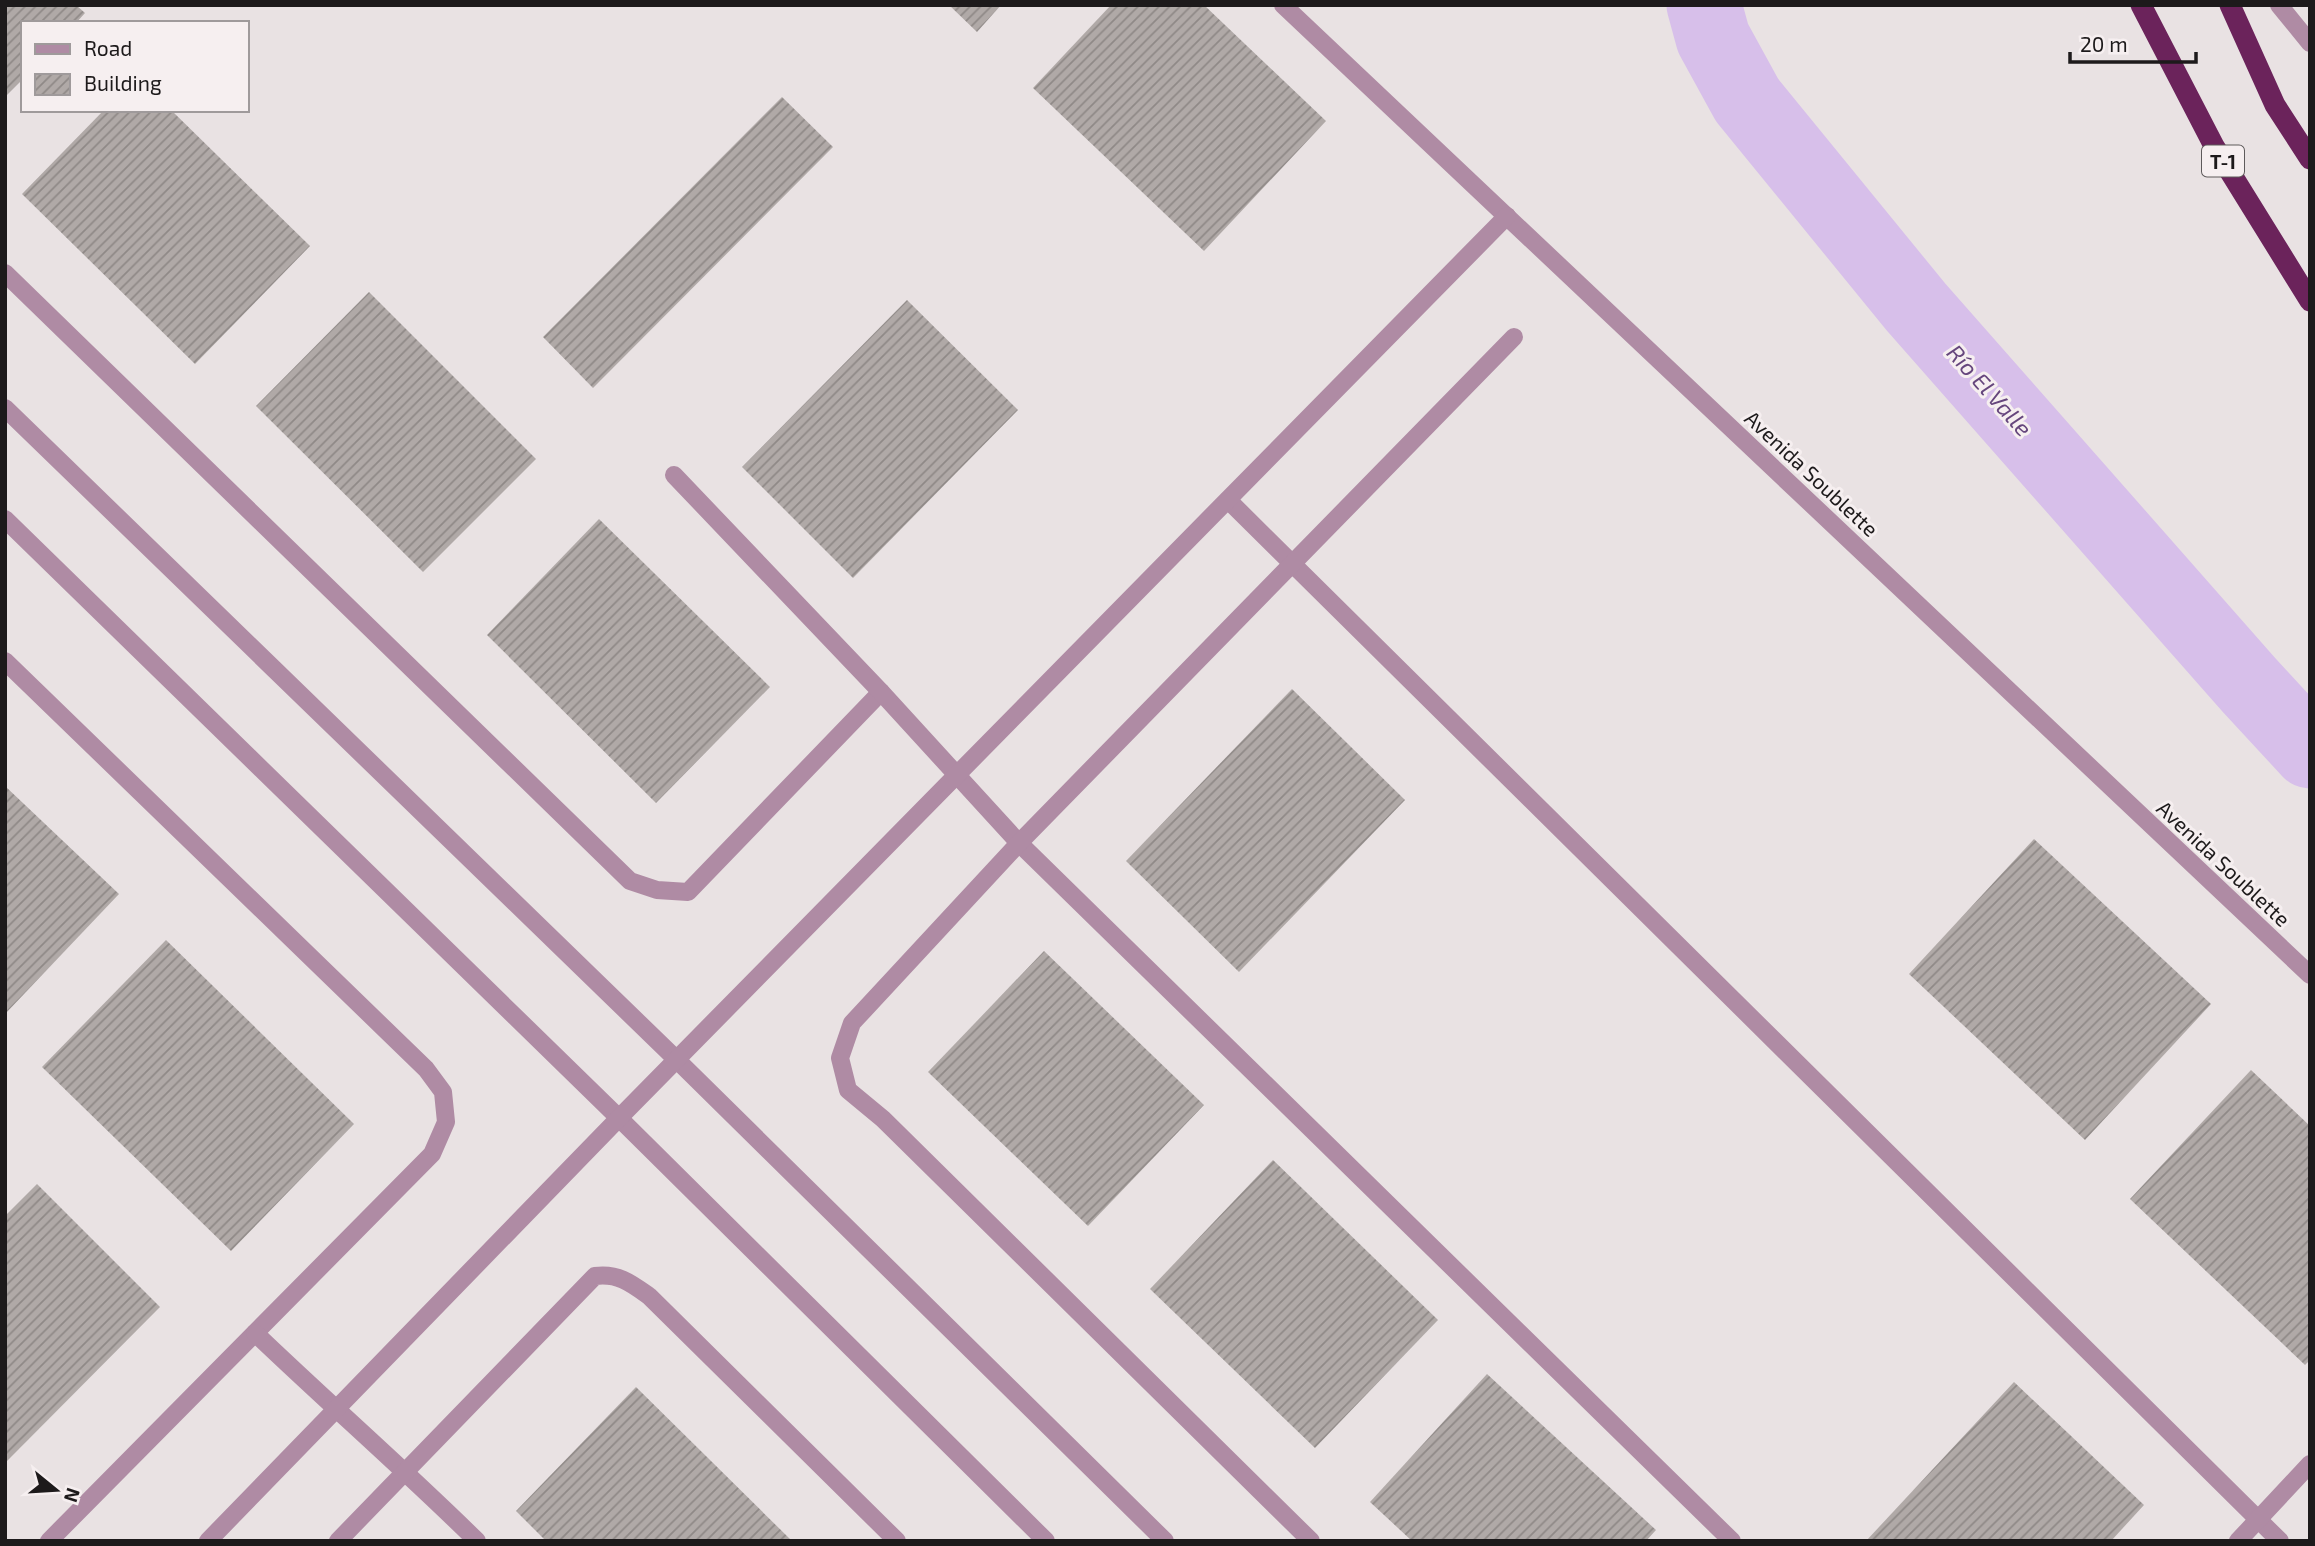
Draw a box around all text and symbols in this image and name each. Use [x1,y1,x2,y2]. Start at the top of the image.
legend [21,21,248,112]
scale bar [2070,21,2196,65]
text: 20 m [2080,31,2128,56]
text: Road [84,35,132,60]
text: Building [84,70,162,95]
road number: T-1 [2202,146,2244,176]
water label: Río El Valle [1942,338,2038,442]
street label: Avenida Soublette [1740,405,1884,541]
street label: Avenida Soublette [2152,795,2296,931]
north arrow [21,1455,91,1525]
text: N [60,1485,86,1505]

